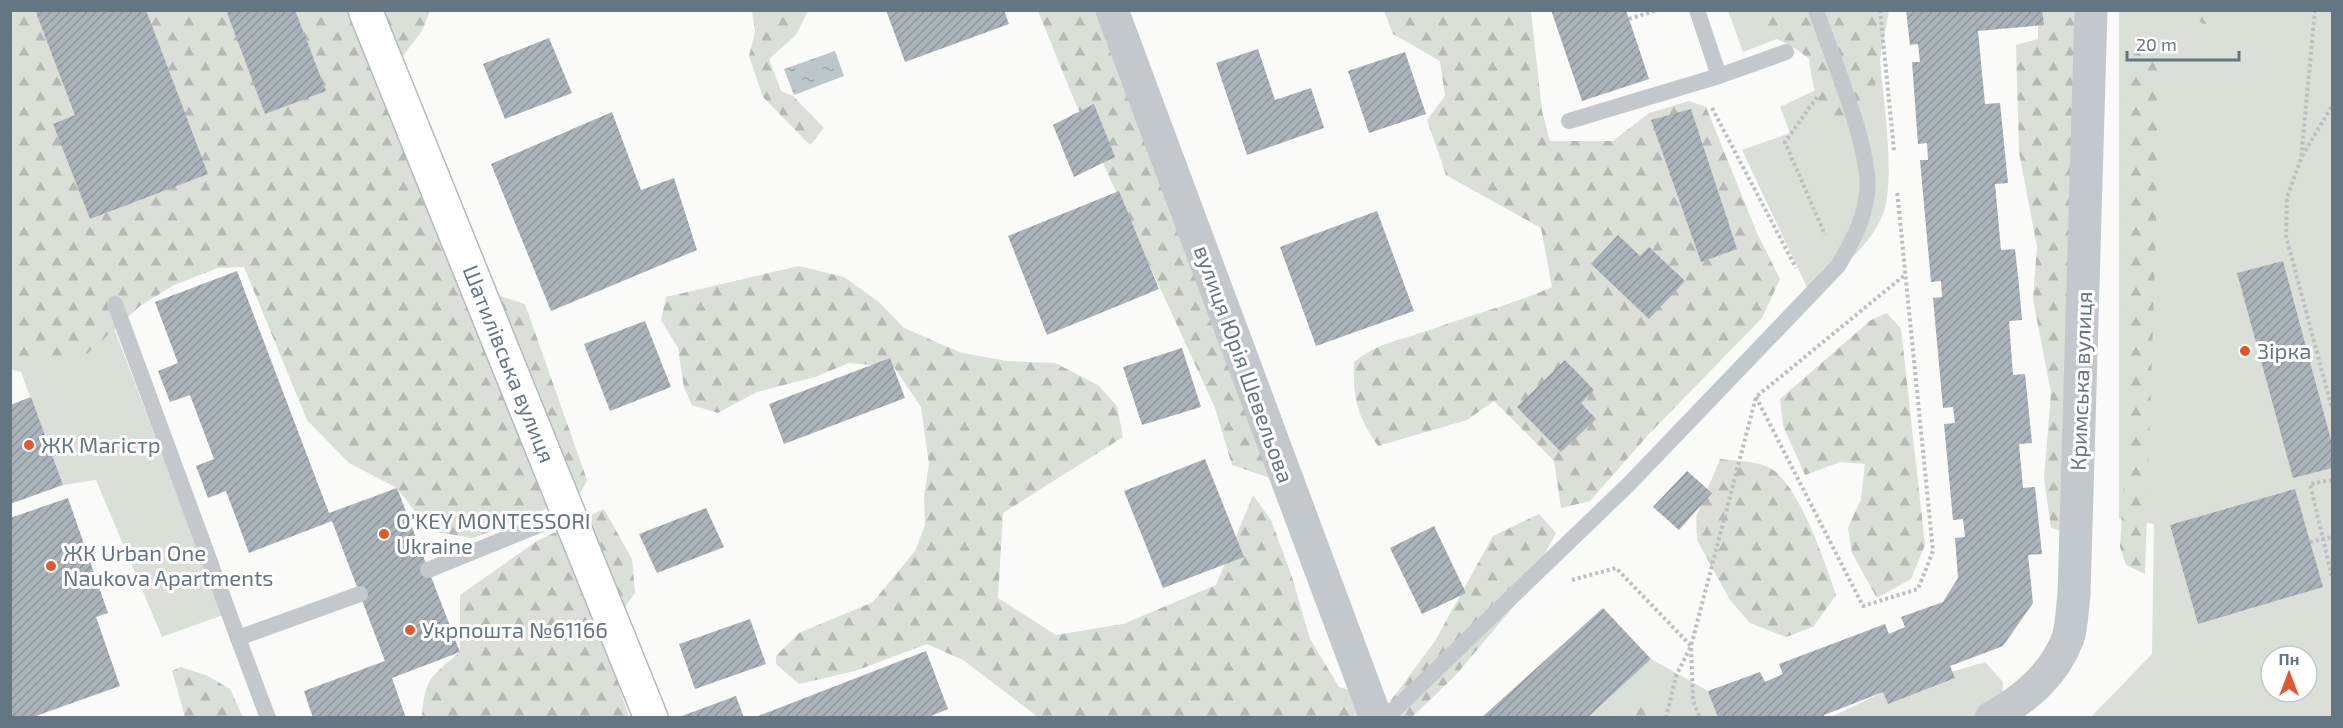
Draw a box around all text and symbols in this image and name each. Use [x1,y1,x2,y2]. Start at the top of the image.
scale bar [2127,24,2240,62]
text: 20 m [2136,33,2177,55]
street label: вулиця Юрія Шевельова [1189,241,1300,486]
street label: Шатилівська вулиця [457,261,561,467]
street label: Кримська вулиця [2064,291,2097,471]
place label: Зірка [2257,337,2311,363]
marker: Зірка [2238,344,2252,358]
place label: ЖК Магістр [41,431,161,457]
marker: ЖК Магістр [22,438,36,452]
place label: O'KEY MONTESSORI Ukraine [396,507,591,558]
marker: O'KEY MONTESSORI Ukraine [377,527,391,541]
place label: ЖК Urban One Naukova Apartments [63,539,274,590]
marker: ЖК Urban One Naukova Apartments [44,559,58,573]
place label: Укрпошта №61166 [422,616,608,642]
marker: Укрпошта №61166 [403,623,417,637]
north arrow [2259,644,2319,704]
text: Пн [2279,649,2299,668]

